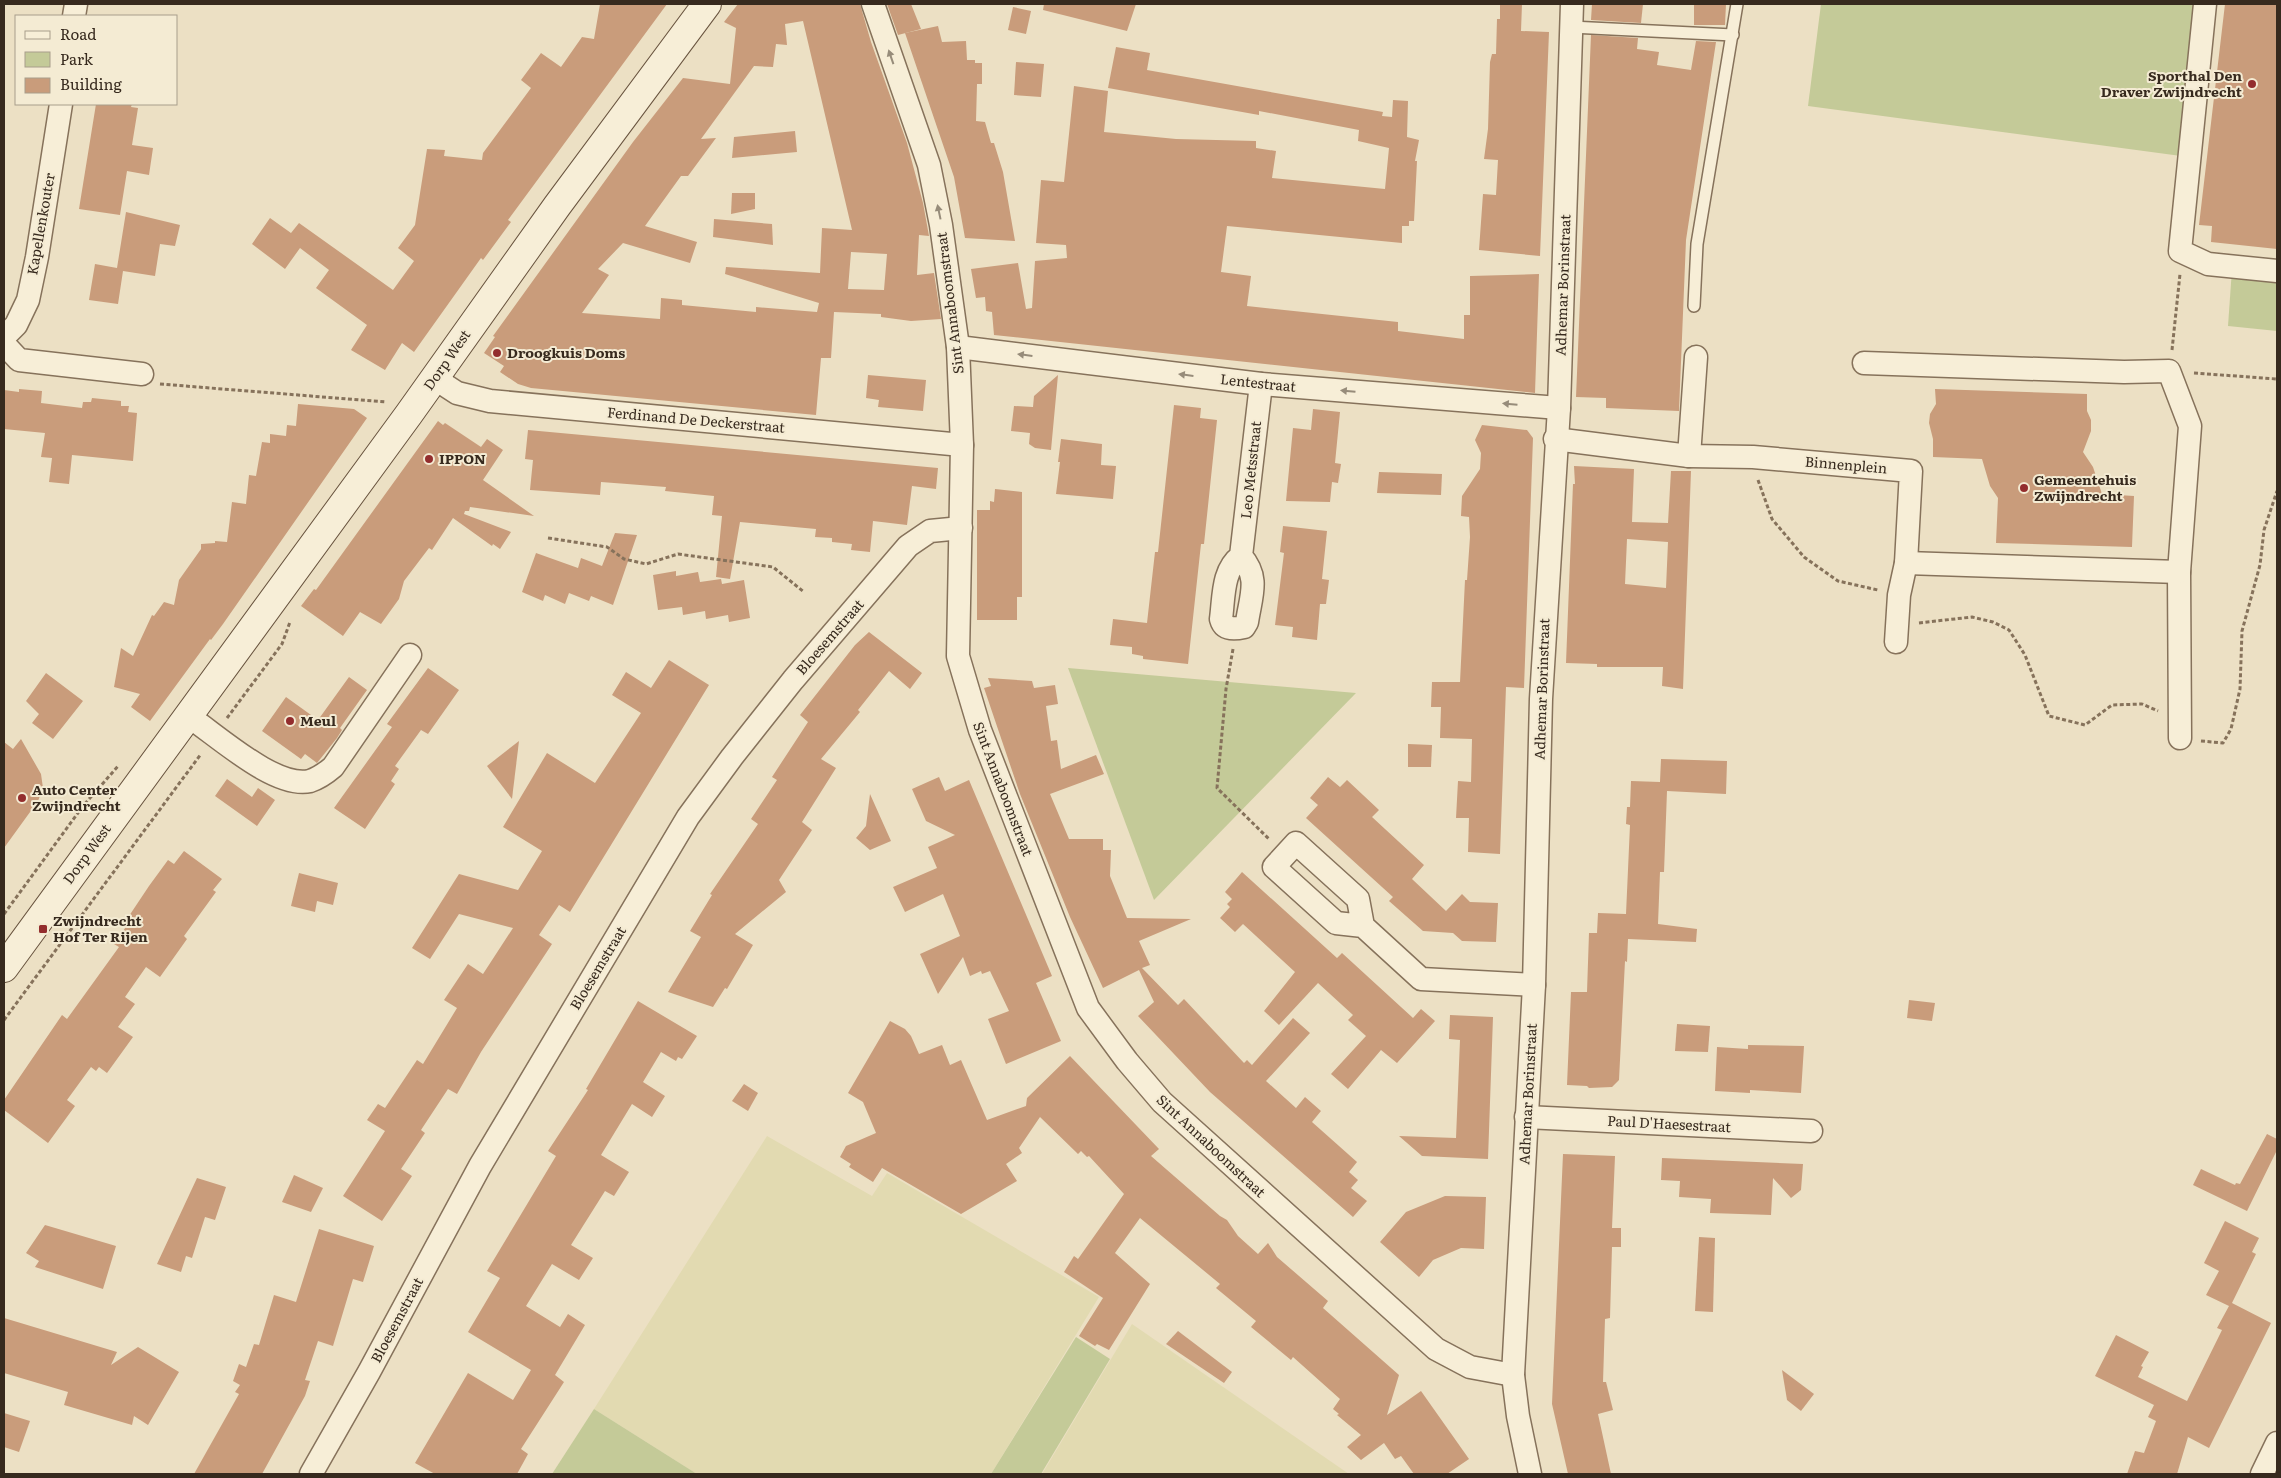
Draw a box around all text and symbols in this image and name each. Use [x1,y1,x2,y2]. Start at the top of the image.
legend [15,15,178,105]
text: Road [60,22,96,45]
text: Park [60,47,94,70]
one-way arrow [887,49,895,64]
place label: Sporthal Den Draver Zwijndrecht [2101,65,2243,101]
text: Building [60,72,122,95]
marker: Sporthal Den Draver Zwijndrecht [2246,78,2258,90]
street label: Kapellenkouter [21,171,59,276]
one-way arrow [934,204,942,220]
street label: Adhemar Borinstraat [1550,213,1574,356]
street label: Sint Annaboomstraat [930,231,968,375]
street label: Dorp West [418,325,475,394]
place label: Droogkuis Doms [507,342,625,362]
marker: Droogkuis Doms [491,347,503,359]
one-way arrow [1017,351,1033,359]
street label: Lentestraat [1219,368,1297,396]
one-way arrow [1178,371,1194,379]
one-way arrow [1340,387,1356,395]
one-way arrow [1502,400,1518,408]
street label: Ferdinand De Deckerstraat [606,401,786,437]
street label: Leo Metsstraat [1235,420,1265,520]
place label: IPPON [439,448,486,468]
street label: Binnenplein [1804,450,1888,478]
marker: IPPON [423,453,435,465]
place label: Gemeentehuis Zwijndrecht [2034,469,2136,505]
marker: Gemeentehuis Zwijndrecht [2018,482,2030,494]
street label: Bloesemstraat [791,594,868,679]
street label: Adhemar Borinstraat [1529,617,1553,760]
place label: Meul [300,710,336,730]
marker: Meul [284,715,296,727]
street label: Sint Annaboomstraat [969,719,1039,859]
place label: Auto Center Zwijndrecht [32,779,122,815]
marker: Auto Center Zwijndrecht [16,792,28,804]
street label: Dorp West [58,819,115,888]
place label: Zwijndrecht Hof Ter Rijen [53,910,148,946]
street label: Bloesemstraat [564,922,630,1013]
marker: Zwijndrecht Hof Ter Rijen [37,923,49,935]
street label: Adhemar Borinstraat [1513,1022,1541,1165]
street label: Sint Annaboomstraat [1153,1089,1271,1201]
street label: Paul D'Haesestraat [1607,1110,1732,1136]
street label: Bloesemstraat [365,1273,427,1366]

